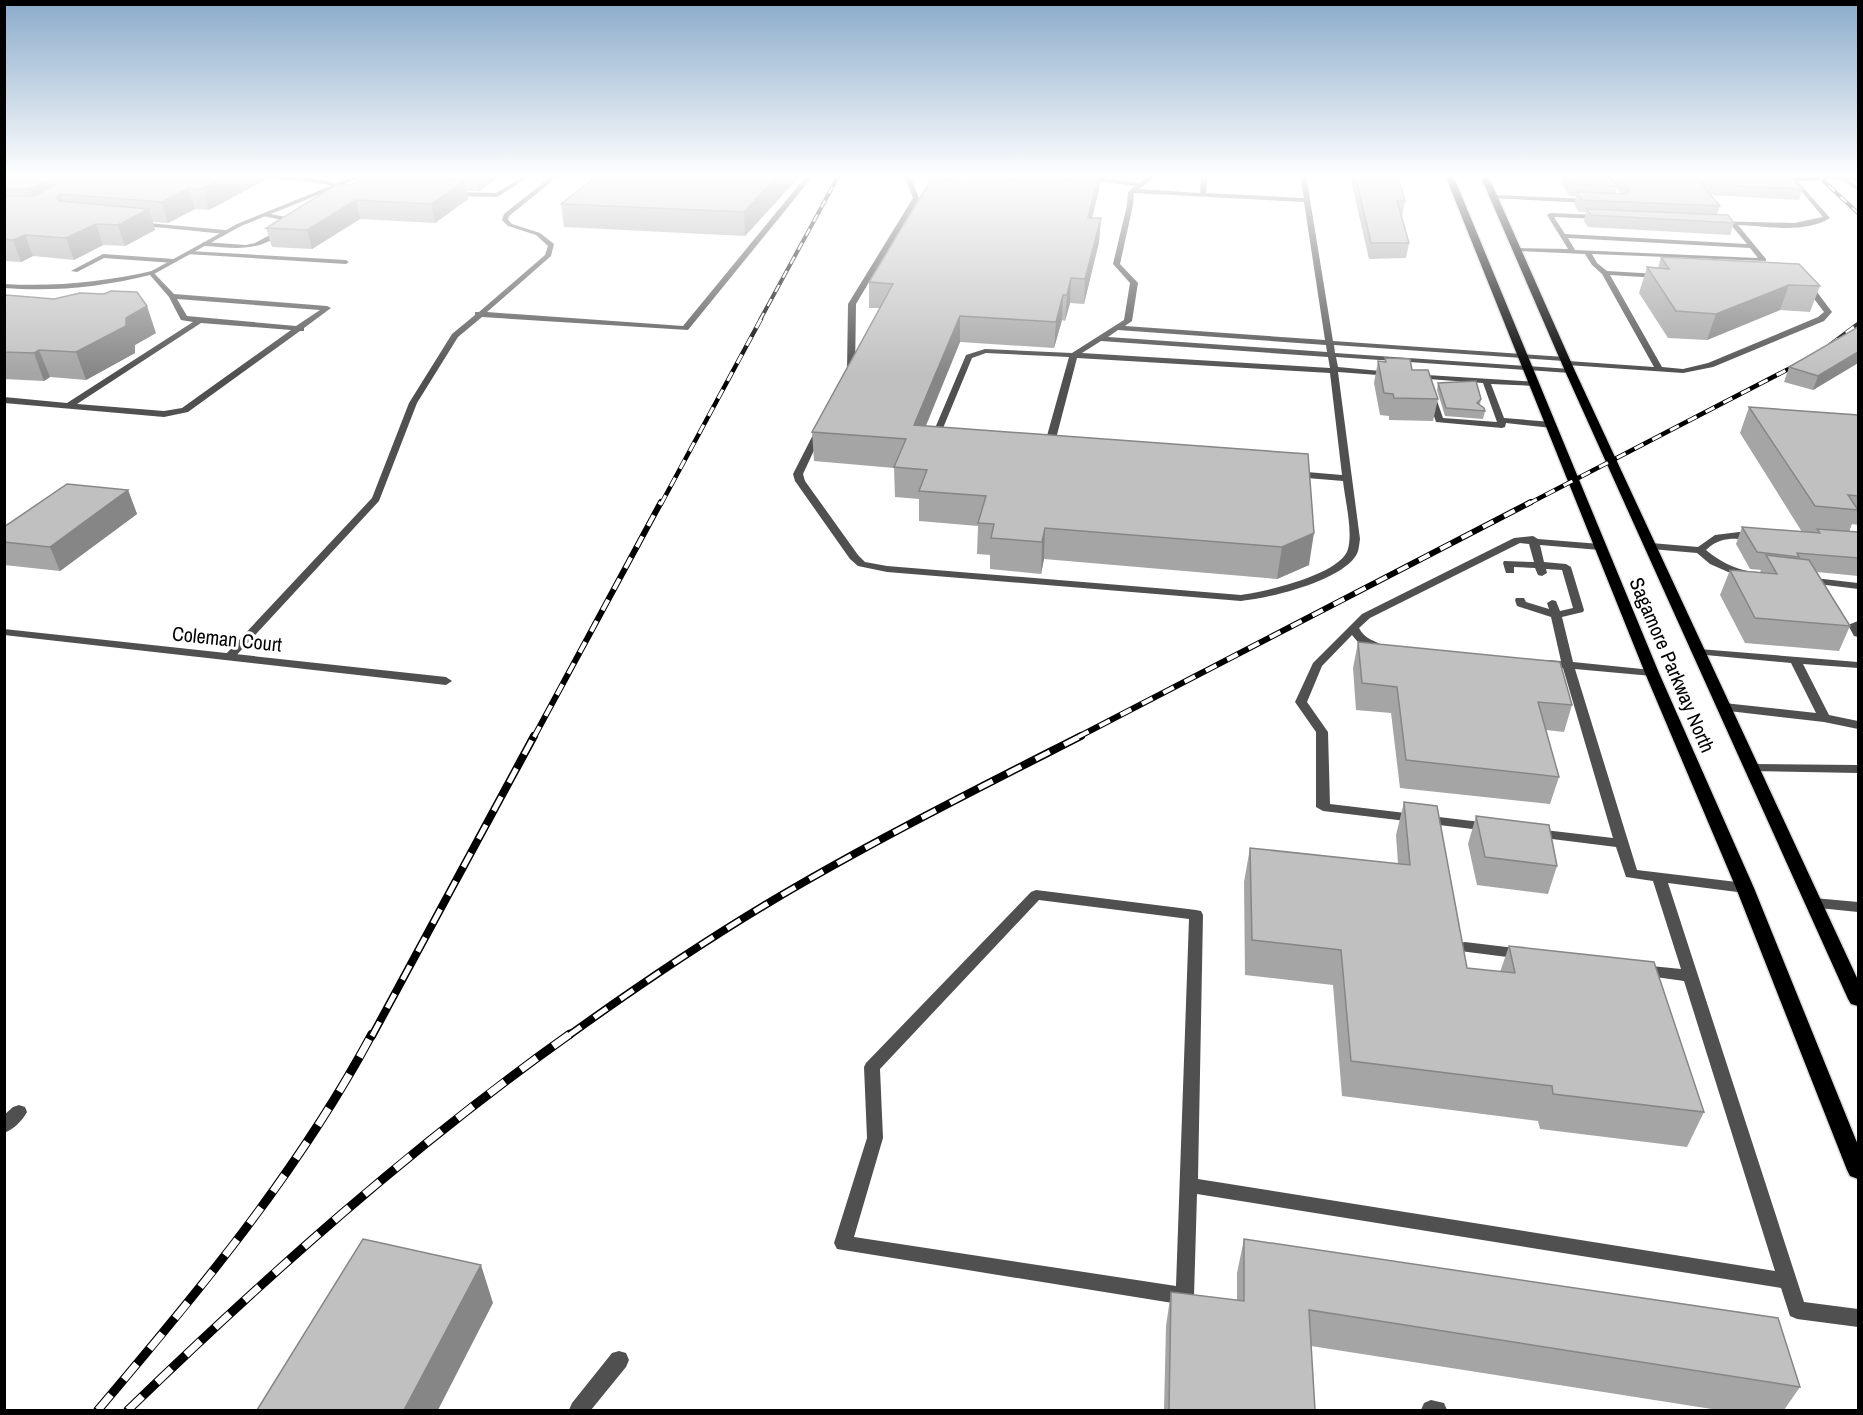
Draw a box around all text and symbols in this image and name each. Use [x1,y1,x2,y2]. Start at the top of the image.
street label: Sagamore Parkway North [1623,573,1722,756]
street label: Coleman Court [171,619,284,658]

